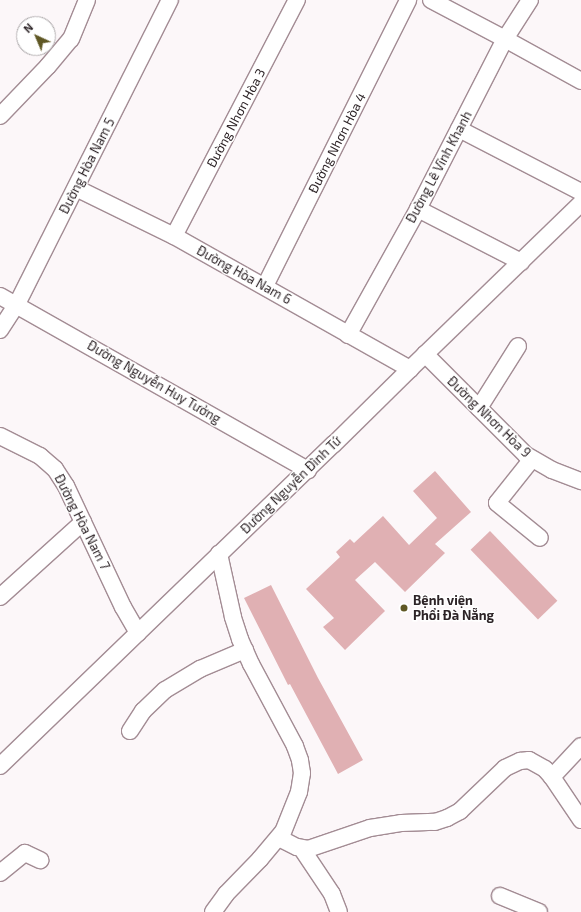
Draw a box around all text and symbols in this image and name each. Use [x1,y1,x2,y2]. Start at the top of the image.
north arrow [16,16,56,56]
text: N [21,20,35,35]
street label: Đường Nhơn Hòa 3 [203,66,269,170]
street label: Đường Nhơn Hòa 4 [305,90,369,196]
street label: Đường Lê Vĩnh Khanh [403,108,475,226]
street label: Đường Hòa Nam 5 [56,116,118,216]
street label: Đường Hòa Nam 6 [194,243,294,307]
street label: Đường Nguyễn Huy Tưởng [84,337,224,427]
street label: Đường Nhơn Hòa 9 [444,373,534,461]
street label: Đường Nguyễn Đình Tứ [237,433,345,537]
street label: Đường Hòa Nam 7 [51,472,113,572]
place label: Bệnh viện Phổi Đà Nẵng [413,593,494,624]
marker: Bệnh viện Phổi Đà Nẵng [398,602,410,614]

